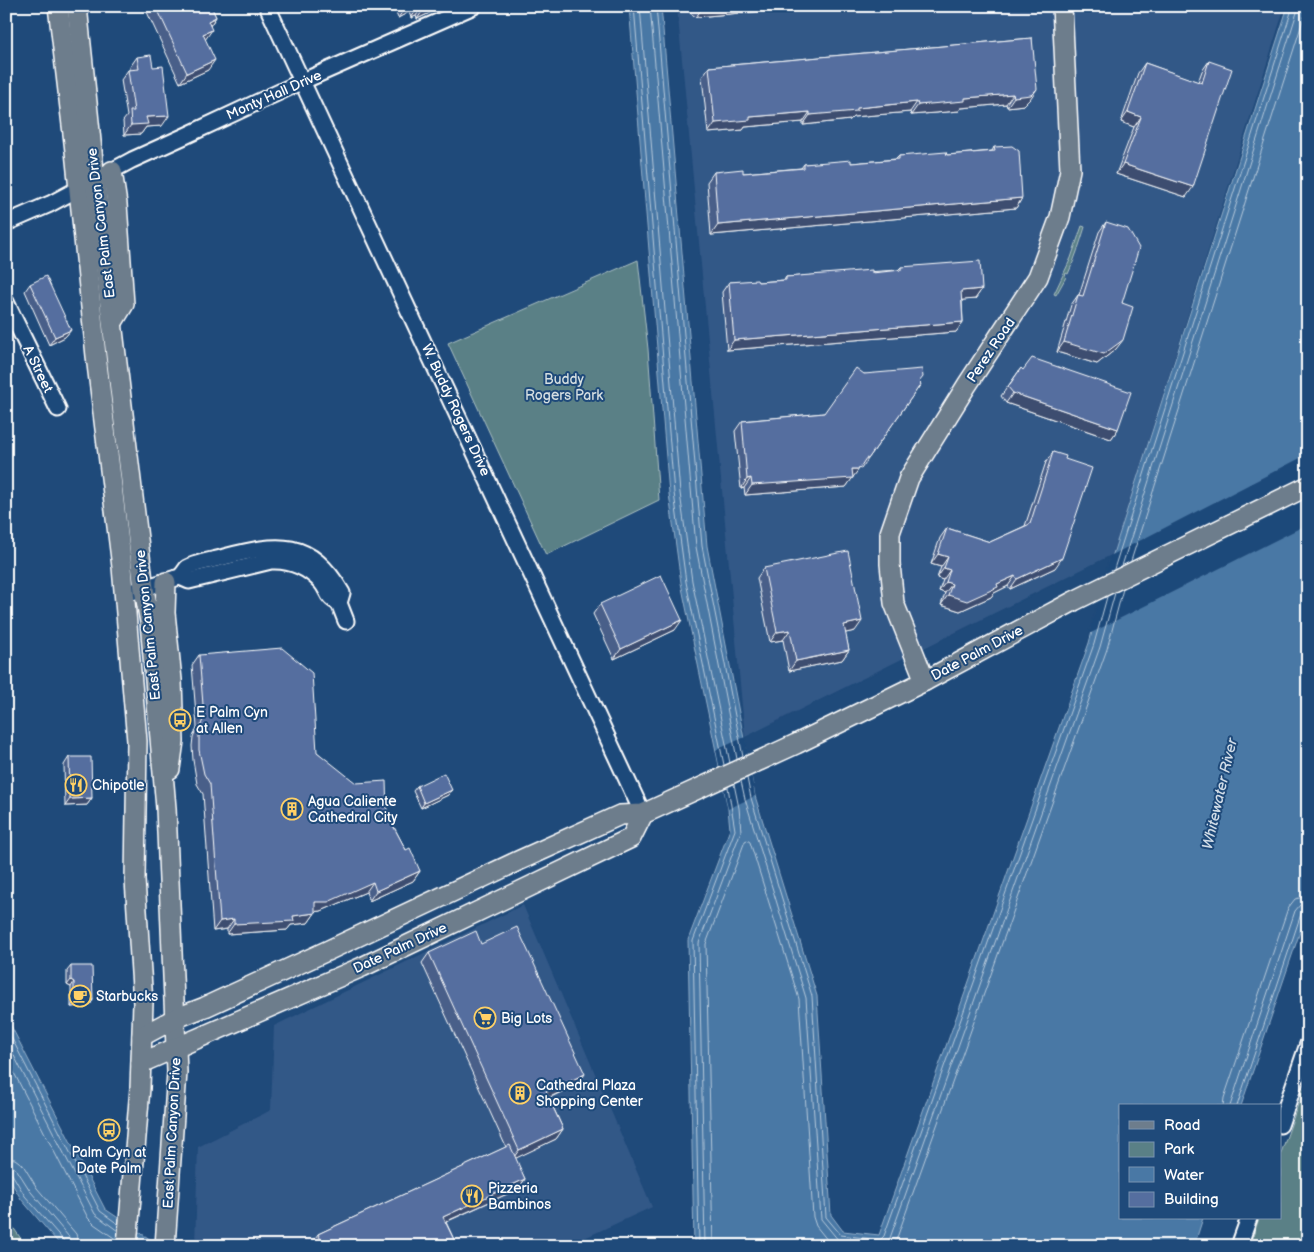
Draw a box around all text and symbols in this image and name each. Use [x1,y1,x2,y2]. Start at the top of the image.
street label: Monty Hall Drive [224,66,324,124]
street label: East Palm Canyon Drive [83,147,119,299]
street label: Perez Road [963,315,1019,385]
street label: W. Buddy Rogers Drive [418,341,494,479]
street label: A Street [19,343,57,396]
park label: Buddy Rogers Park [525,371,603,404]
street label: East Palm Canyon Drive [132,549,164,701]
street label: Date Palm Drive [928,622,1026,684]
place label: E Palm Cyn at Allen [196,704,268,737]
bus stop icon: E Palm Cyn at Allen [168,708,192,732]
water label: Whitewater River [1198,735,1242,851]
restaurant icon: Chipotle [64,773,88,797]
place label: Chipotle [92,777,145,794]
place label: Agua Caliente Cathedral City [308,793,398,826]
building icon: Agua Caliente Cathedral City [280,797,304,821]
street label: Date Palm Drive [350,919,450,977]
cafe icon: Starbucks [68,984,92,1008]
place label: Starbucks [96,988,158,1005]
supermarket icon: Big Lots [473,1006,497,1030]
place label: Big Lots [501,1010,552,1027]
street label: East Palm Canyon Drive [160,1057,184,1209]
place label: Cathedral Plaza Shopping Center [536,1077,644,1110]
building icon: Cathedral Plaza Shopping Center [508,1081,532,1105]
legend [1119,1104,1282,1220]
text: Road [1164,1116,1200,1135]
bus stop icon: Palm Cyn at Date Palm [97,1118,121,1142]
text: Park [1164,1140,1195,1159]
place label: Palm Cyn at Date Palm [72,1144,147,1177]
text: Water [1164,1166,1204,1185]
place label: Pizzeria Bambinos [488,1180,551,1213]
restaurant icon: Pizzeria Bambinos [460,1184,484,1208]
text: Building [1164,1190,1219,1209]

